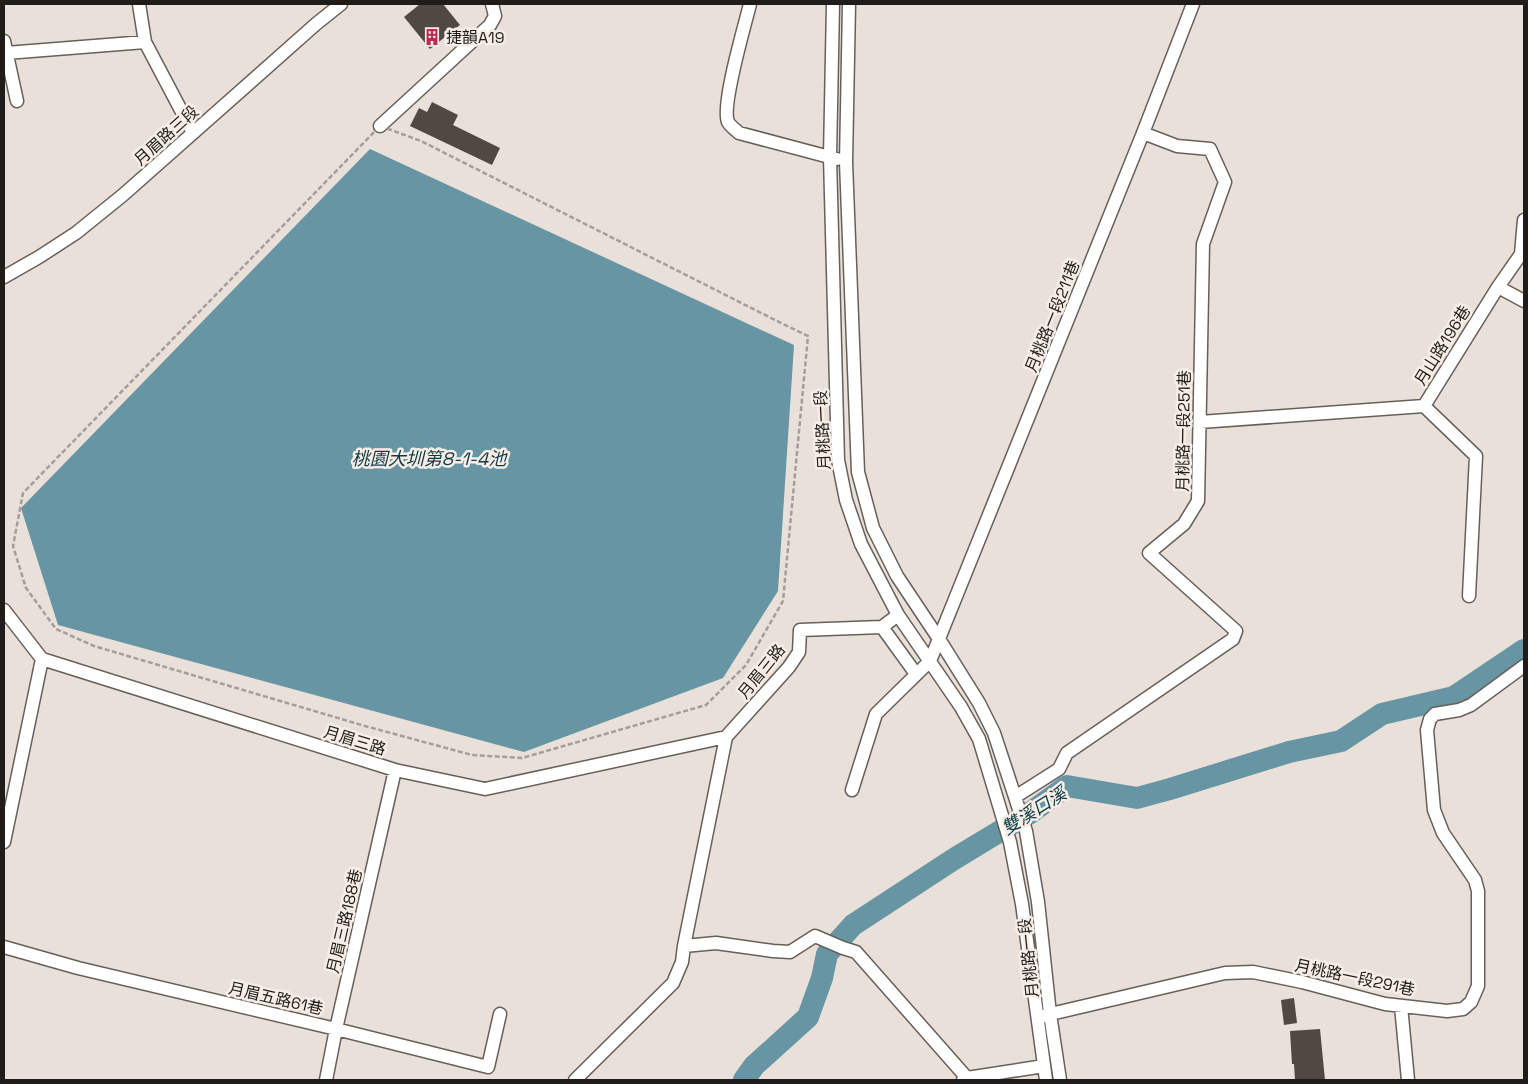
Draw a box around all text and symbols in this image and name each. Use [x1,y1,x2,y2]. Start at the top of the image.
building icon: 捷韻A19 [422,27,442,47]
place label: 捷韻A19 [446,27,505,48]
street label: 月眉路三段 [130,101,203,170]
street label: 月桃路一段211巷 [1020,257,1084,375]
street label: 月山路196巷 [1410,301,1475,389]
street label: 月桃路一段251巷 [1172,370,1195,492]
street label: 月桃路一段 [810,389,835,470]
water label: 桃園大圳第8-1-4池 [352,447,508,470]
street label: 月眉三路 [733,640,790,703]
street label: 月眉三路 [321,721,389,760]
water label: 雙溪口溪 [997,780,1073,839]
street label: 月眉三路188巷 [322,867,367,975]
street label: 月桃路一段 [1014,917,1043,999]
street label: 月桃路一段291巷 [1293,955,1417,1000]
street label: 月眉五路61巷 [227,977,325,1020]

